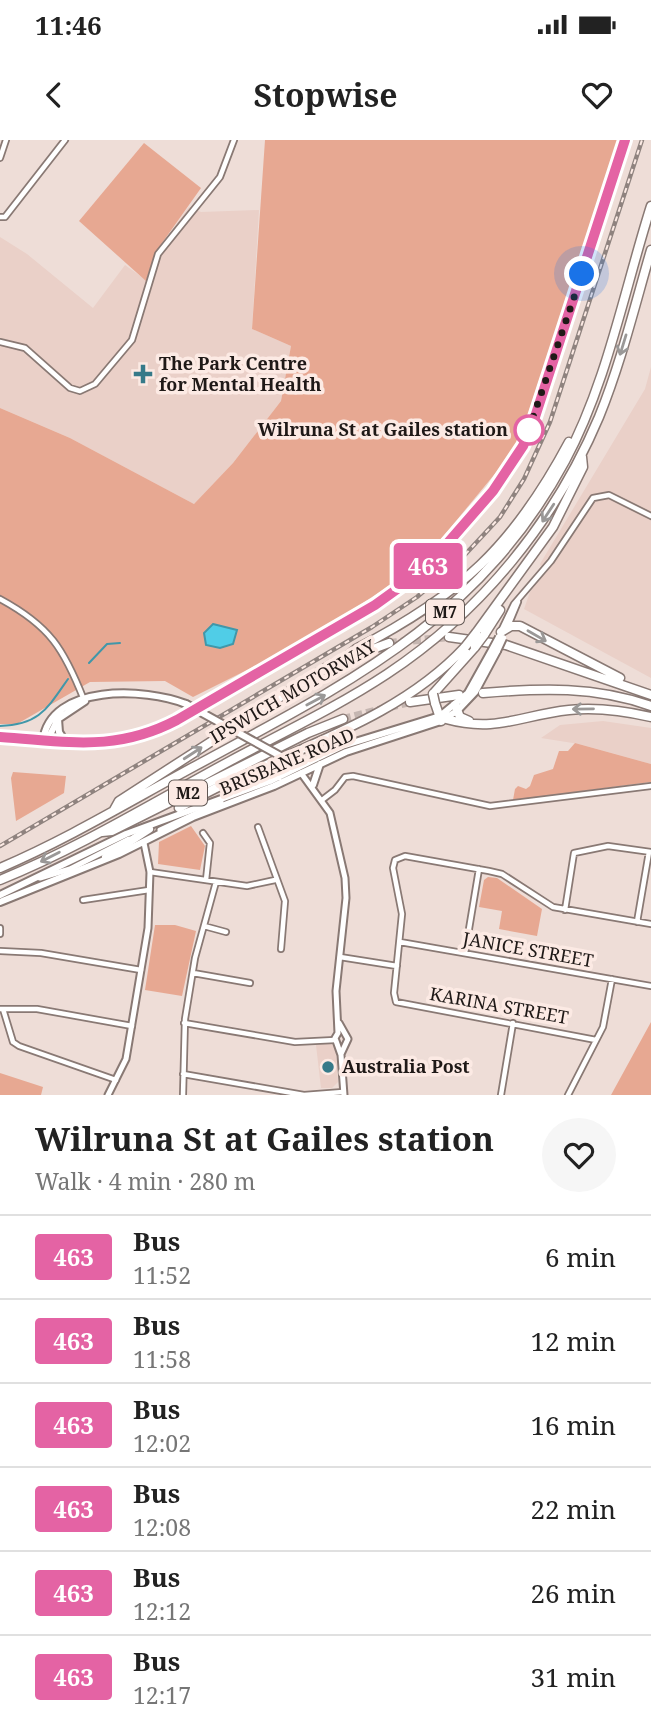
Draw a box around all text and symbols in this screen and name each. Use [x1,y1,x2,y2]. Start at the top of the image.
text: 11:46 [35,7,102,43]
text: Stopwise [253,73,398,116]
icon: back [35,76,73,114]
icon: heart [578,76,616,114]
your location [564,256,599,291]
one-way arrow [615,334,628,356]
place label: The Park Centre for Mental Health [159,351,322,396]
marker: The Park Centre for Mental Health [133,364,153,384]
marker: Wilruna St at Gailes station [514,415,544,445]
place label: Wilruna St at Gailes station [258,417,508,441]
one-way arrow [541,503,555,522]
line badge: 463 [388,543,468,589]
text: 463 [408,549,448,582]
road number: M7 [426,600,464,625]
one-way arrow [527,629,547,643]
street label: IPSWICH MOTORWAY [205,633,380,748]
one-way arrow [305,693,326,706]
one-way arrow [572,702,595,716]
street label: BRISBANE ROAD [216,722,358,800]
one-way arrow [183,746,202,761]
road number: M2 [169,780,207,806]
one-way arrow [40,851,61,865]
street label: JANICE STREET [460,926,595,972]
street label: KARINA STREET [428,981,570,1029]
place label: Australia Post [342,1054,470,1078]
marker: Australia Post [320,1059,336,1075]
text: Wilruna St at Gailes station [35,1116,494,1161]
button: heart [542,1118,616,1192]
text: Walk · 4 min · 280 m [35,1165,255,1197]
text: Bus [133,1223,180,1259]
text: 6 min [545,1239,616,1275]
text: 463 [53,1240,94,1273]
text: 11:52 [133,1259,191,1291]
text: Bus [133,1307,180,1343]
text: 12 min [531,1323,616,1359]
text: 463 [53,1324,94,1357]
text: 11:58 [133,1343,191,1375]
text: Bus [133,1391,180,1427]
text: 16 min [531,1407,616,1443]
text: 463 [53,1408,94,1441]
text: 12:02 [133,1427,191,1459]
text: Bus [133,1475,180,1511]
text: 22 min [531,1491,616,1527]
text: 463 [53,1492,94,1525]
text: 12:08 [133,1511,191,1543]
text: Bus [133,1559,180,1595]
text: 26 min [531,1575,616,1611]
text: 463 [53,1576,94,1609]
text: 12:12 [133,1595,191,1627]
text: Bus [133,1643,180,1679]
text: 31 min [531,1659,616,1695]
text: 463 [53,1660,94,1693]
text: 12:17 [133,1679,191,1711]

